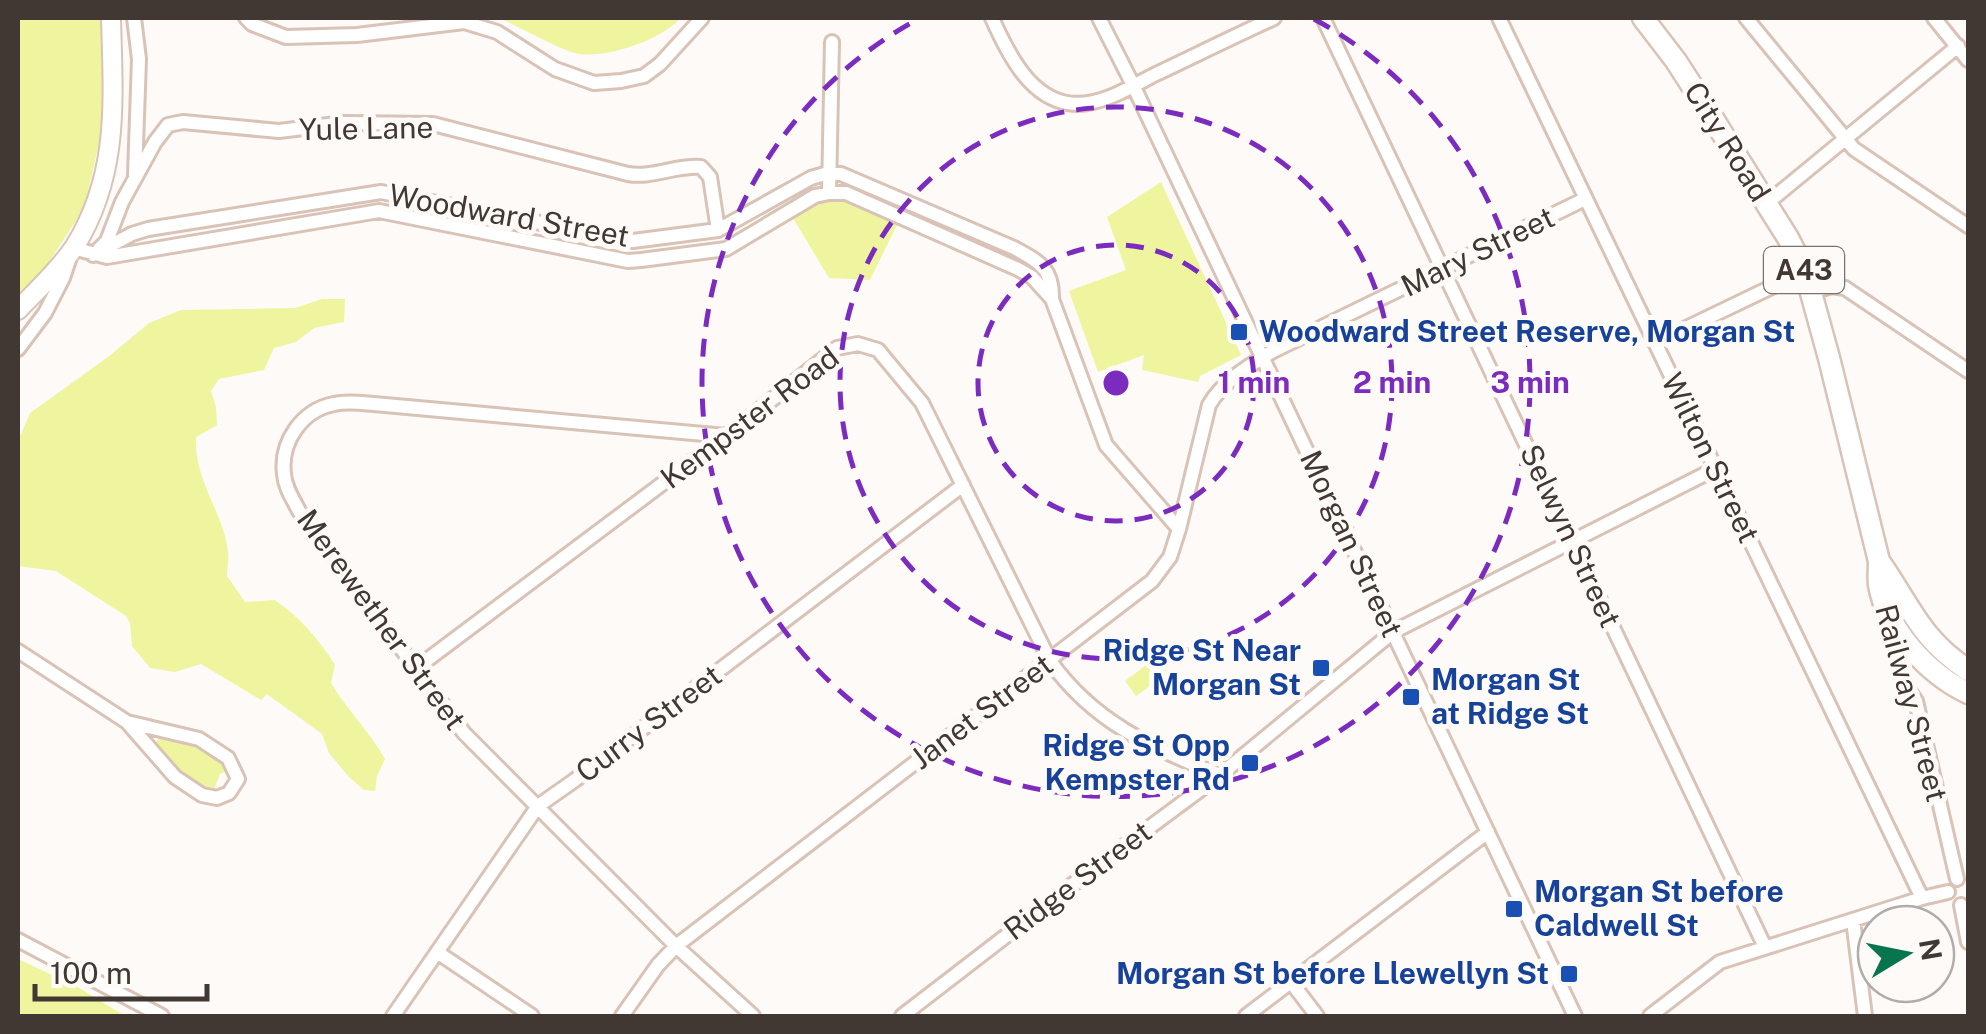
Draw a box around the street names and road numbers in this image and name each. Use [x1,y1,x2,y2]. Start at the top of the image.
street label: City Road [1677,75,1779,208]
street label: Yule Lane [298,109,434,147]
street label: Woodward Street [386,176,632,254]
street label: Mary Street [1395,199,1560,304]
road number: A43 [1764,247,1844,293]
street label: Kempster Road [653,339,845,496]
street label: Wilton Street [1654,367,1768,548]
street label: Selwyn Street [1513,438,1629,633]
street label: Morgan Street [1293,445,1411,643]
street label: Merewether Street [290,502,474,737]
street label: Railway Street [1868,600,1956,805]
street label: Janet Street [903,646,1059,776]
street label: Curry Street [568,657,728,790]
street label: Ridge Street [997,813,1158,947]

